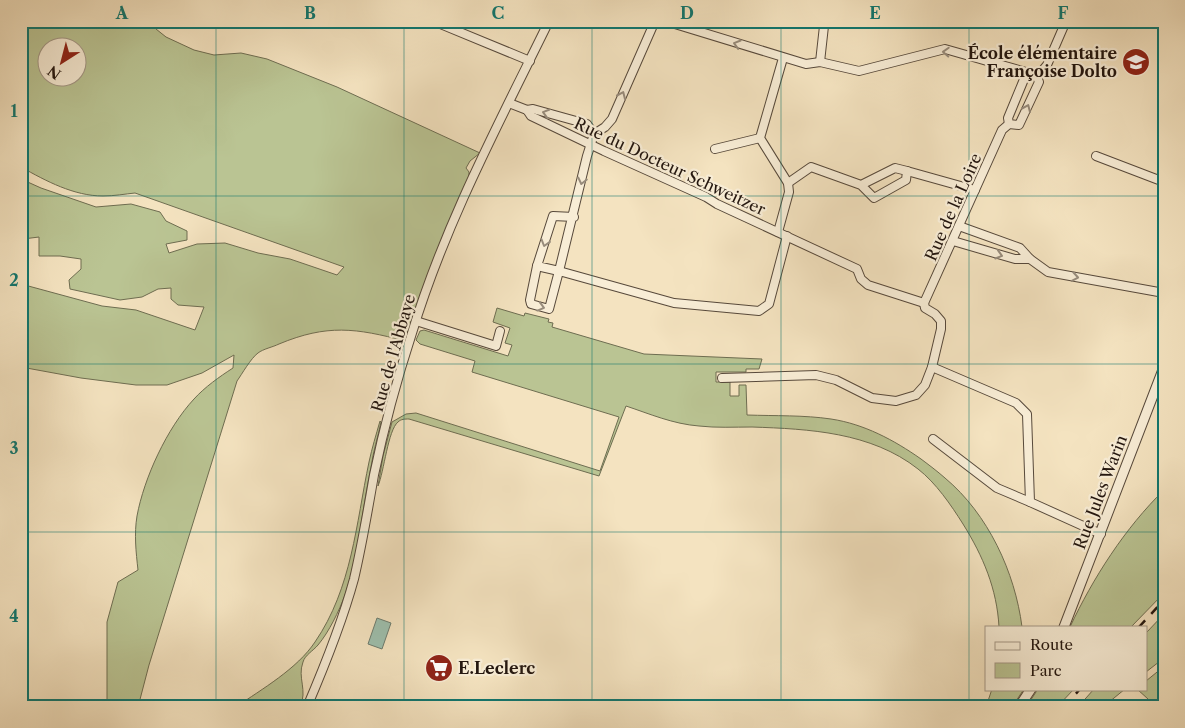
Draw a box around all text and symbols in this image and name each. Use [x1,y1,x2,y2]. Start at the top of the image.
text: A [115,3,129,23]
text: B [304,3,316,23]
text: C [492,3,504,23]
text: D [680,3,694,23]
text: E [869,3,881,23]
text: F [1058,3,1069,23]
north arrow [38,38,88,88]
one-way arrow [733,39,741,49]
place label: École élémentaire Françoise Dolto [967,43,1117,81]
one-way arrow [942,46,950,57]
school or university icon: École élémentaire Françoise Dolto [1121,47,1151,77]
text: N [44,62,65,83]
one-way arrow [616,91,627,100]
text: 1 [10,101,18,121]
one-way arrow [1020,104,1031,113]
one-way arrow [543,108,551,118]
street label: Rue du Docteur Schweitzer [571,113,769,219]
street label: Rue de la Loire [920,150,986,264]
one-way arrow [577,176,588,185]
one-way arrow [540,239,550,247]
one-way arrow [995,249,1003,259]
text: 2 [9,270,19,290]
one-way arrow [1070,271,1079,282]
street label: Rue de l'Abbaye [367,292,419,414]
one-way arrow [536,301,545,312]
street label: Rue Jules Warin [1069,432,1131,552]
text: 3 [9,438,19,458]
text: 4 [9,606,19,626]
legend [985,626,1148,690]
text: Route [1030,635,1073,654]
supermarket icon: E.Leclerc [424,653,454,683]
place label: E.Leclerc [458,658,535,678]
text: Parc [1030,661,1062,680]

